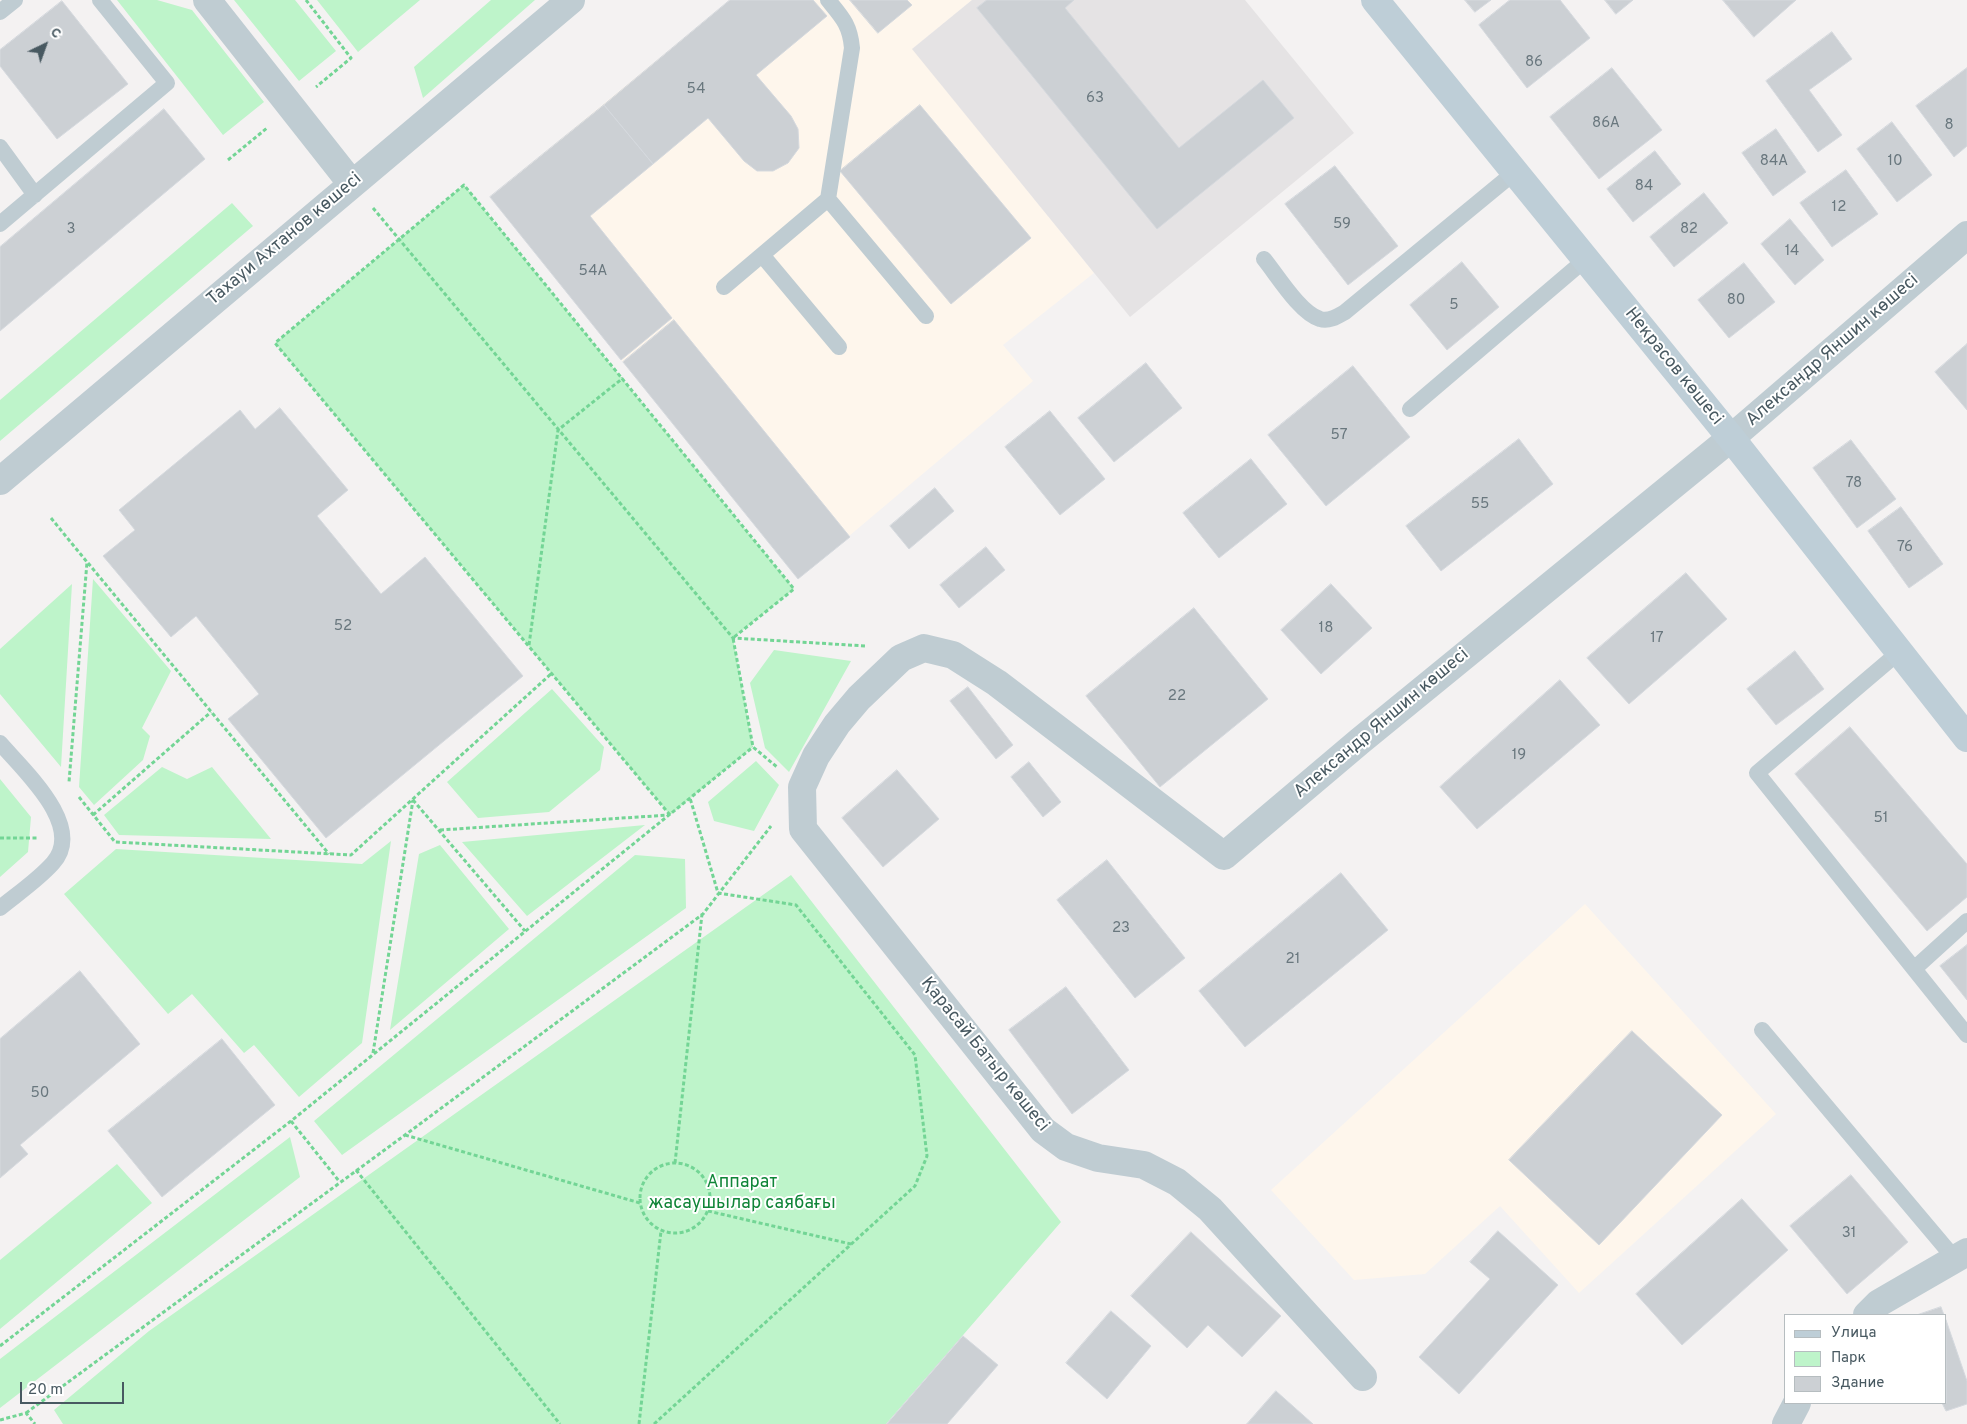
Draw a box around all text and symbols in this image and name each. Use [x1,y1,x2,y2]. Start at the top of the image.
north arrow [20,20,70,70]
text: С [46,24,64,43]
house number: 86 [1525,54,1543,72]
house number: 54 [687,81,705,99]
house number: 63 [1086,90,1104,108]
house number: 86А [1592,115,1620,133]
house number: 8 [1944,117,1954,135]
house number: 84А [1760,153,1788,171]
house number: 10 [1887,153,1903,171]
street label: Тахауи Ахтанов көшесі [203,169,367,311]
house number: 84 [1635,178,1653,196]
house number: 12 [1832,199,1846,217]
house number: 59 [1333,216,1351,234]
house number: 3 [66,221,76,239]
house number: 82 [1680,221,1698,239]
house number: 14 [1785,243,1799,261]
house number: 54А [579,263,607,281]
street label: Александр Яншин көшесі [1742,270,1924,432]
house number: 80 [1727,292,1745,310]
house number: 5 [1449,297,1459,315]
street label: Некрасов көшесі [1619,304,1727,430]
house number: 57 [1331,427,1347,445]
house number: 78 [1846,475,1862,493]
house number: 55 [1471,496,1489,514]
house number: 76 [1897,539,1913,557]
house number: 52 [334,618,352,636]
house number: 18 [1319,620,1333,638]
house number: 17 [1650,630,1664,648]
street label: Александр Яншин көшесі [1290,645,1474,803]
house number: 22 [1168,688,1186,706]
house number: 19 [1512,747,1526,765]
house number: 51 [1874,810,1888,828]
house number: 23 [1112,920,1130,938]
house number: 21 [1286,951,1300,969]
street label: Қарасай Батыр көшесі [915,973,1053,1137]
house number: 50 [31,1085,49,1103]
park label: Аппарат жасаушылар саябағы [648,1172,836,1214]
house number: 31 [1842,1225,1856,1243]
legend [1784,1314,1947,1404]
text: Улица [1831,1324,1876,1343]
text: Парк [1831,1349,1866,1368]
scale bar [22,1372,126,1404]
text: Здание [1831,1374,1884,1393]
text: 20 m [28,1381,63,1400]

